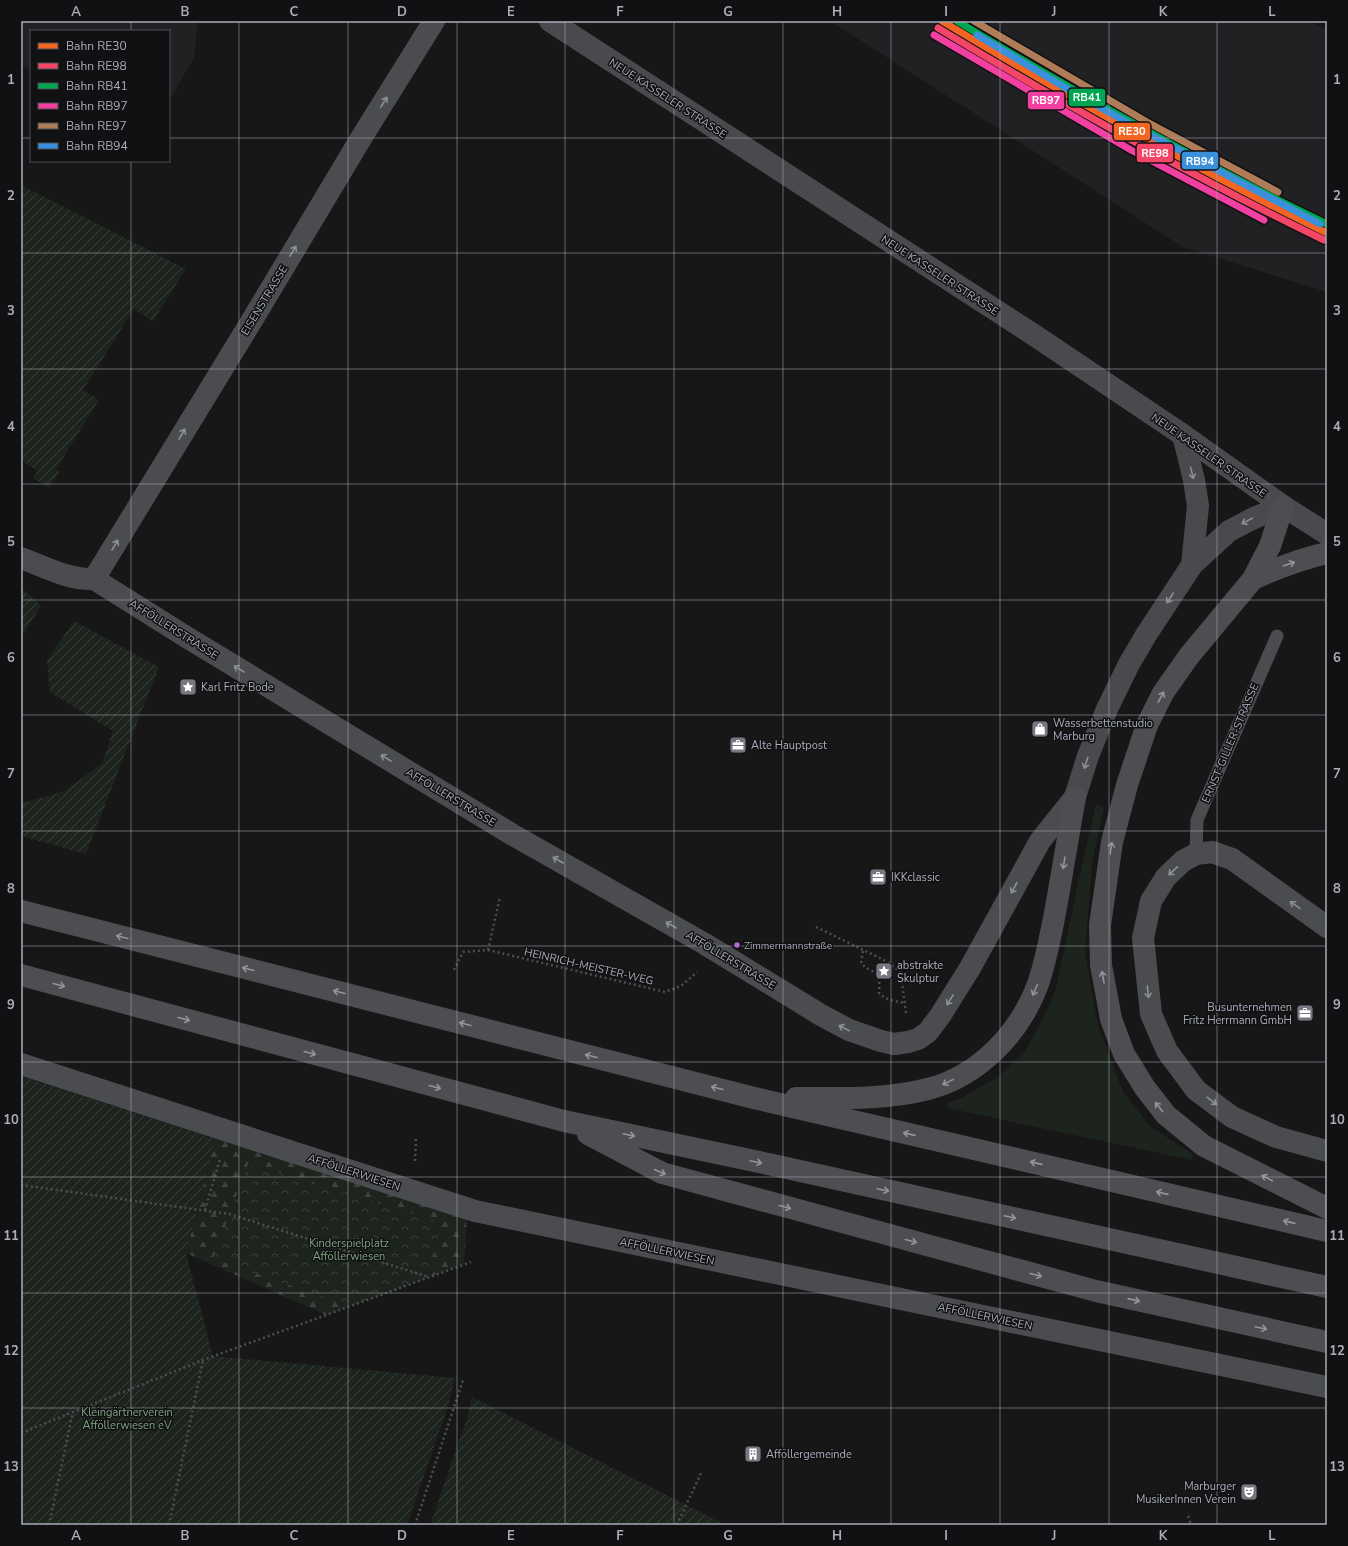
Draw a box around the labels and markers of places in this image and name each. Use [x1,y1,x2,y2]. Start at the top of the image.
place icon: Karl Fritz Bode [178,677,198,697]
place label: Karl Fritz Bode [201,680,274,695]
place label: Wasserbettenstudio Marburg [1053,716,1153,744]
shop icon: Wasserbettenstudio Marburg [1030,719,1050,739]
office icon: Alte Hauptpost [728,735,748,755]
place label: Alte Hauptpost [751,738,827,753]
office icon: IKKclassic [868,867,888,887]
place label: IKKclassic [891,870,940,885]
place label: Zimmermannstraße [744,939,832,953]
marker: Zimmermannstraße [732,940,742,950]
place label: abstrakte Skulptur [897,958,943,986]
place icon: abstrakte Skulptur [874,961,894,981]
place label: Busunternehmen Fritz Herrmann GmbH [1183,1000,1292,1028]
office icon: Busunternehmen Fritz Herrmann GmbH [1295,1003,1315,1023]
building icon: Afföllergemeinde [743,1444,763,1464]
place label: Afföllergemeinde [766,1447,852,1462]
place label: Marburger MusikerInnen Verein [1136,1479,1236,1507]
theatre icon: Marburger MusikerInnen Verein [1239,1482,1259,1502]

